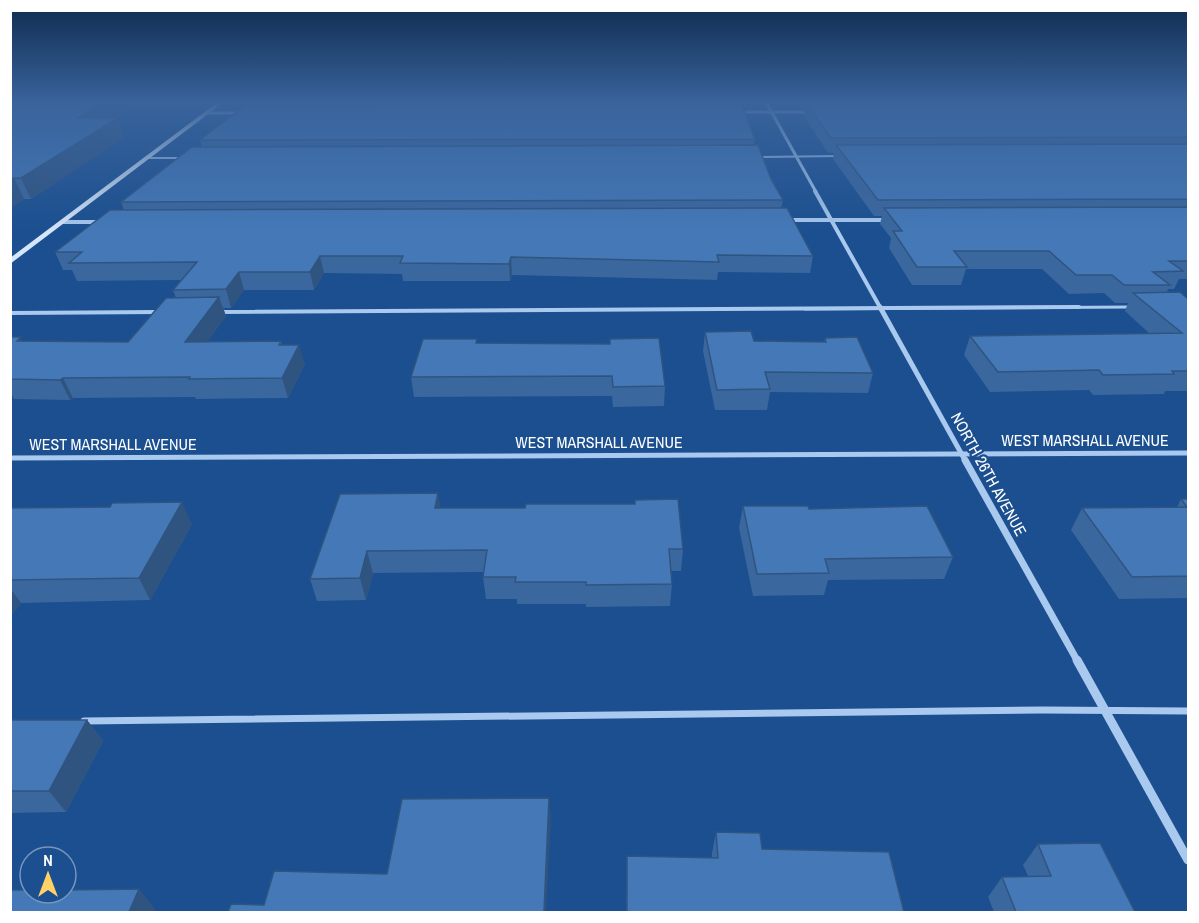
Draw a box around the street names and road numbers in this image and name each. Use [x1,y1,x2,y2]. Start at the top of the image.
street label: NORTH 26TH AVENUE [946,408,1032,540]
street label: WEST MARSHALL AVENUE [1001,429,1169,451]
street label: WEST MARSHALL AVENUE [515,431,683,453]
street label: WEST MARSHALL AVENUE [29,433,197,455]

